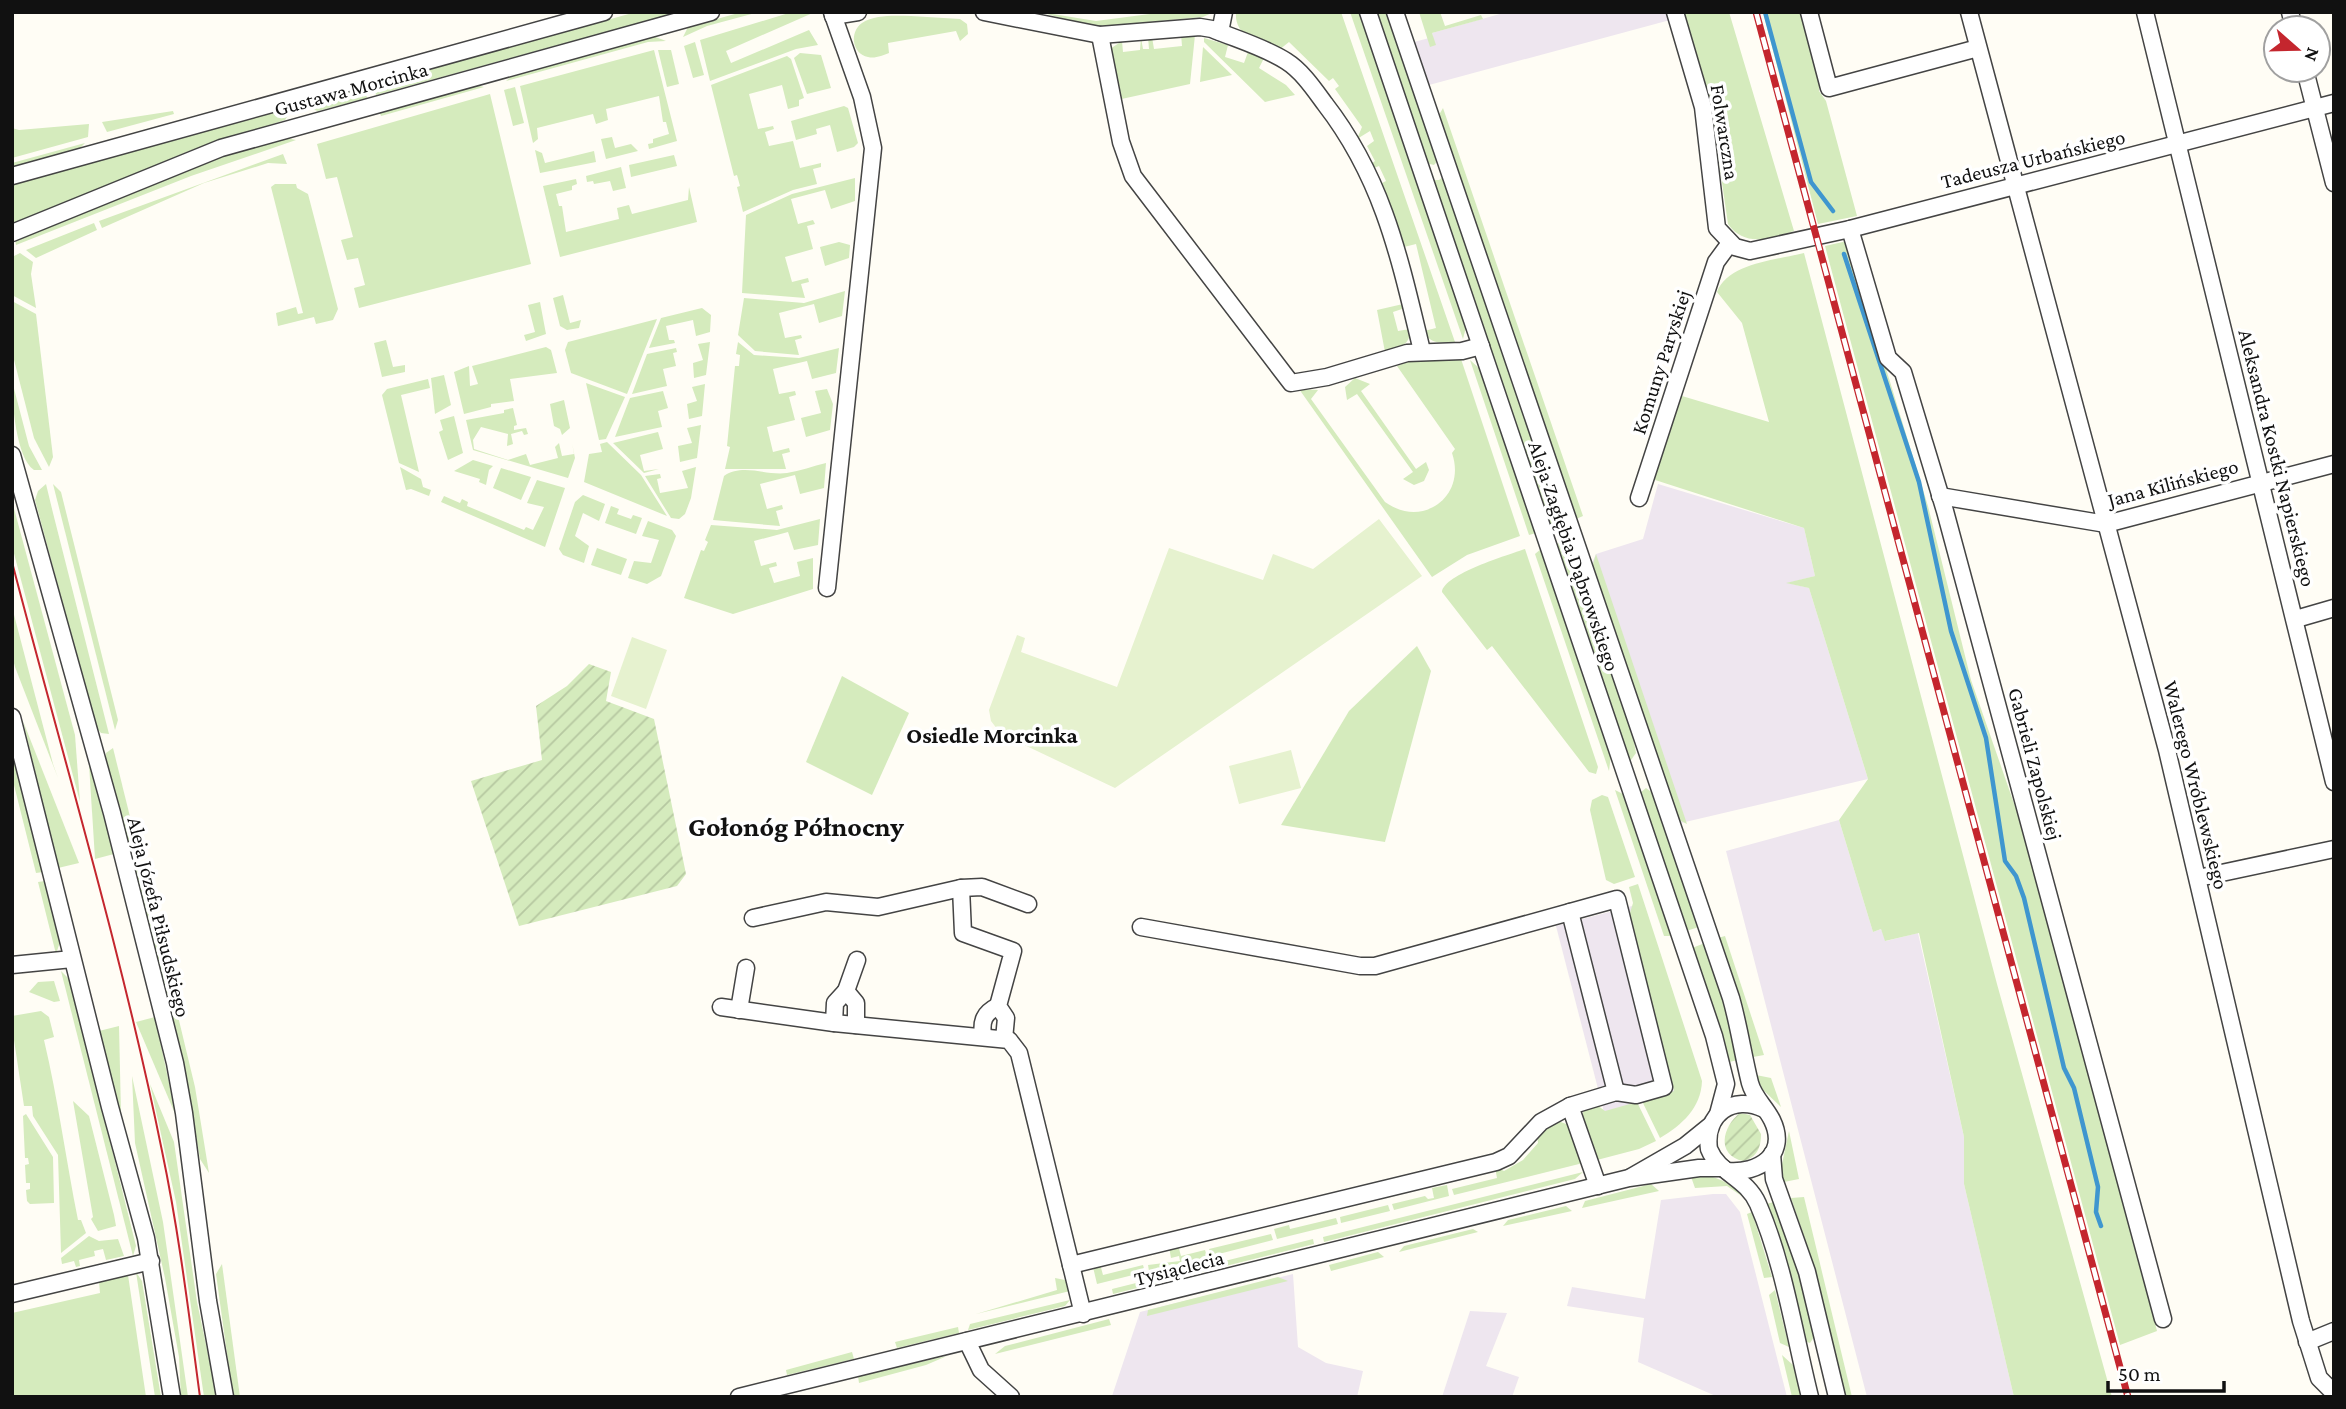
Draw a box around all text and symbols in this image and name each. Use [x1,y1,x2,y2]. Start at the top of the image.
north arrow [2262,14,2332,84]
text: N [2300,45,2325,64]
street label: Gustawa Morcinka [272,57,431,121]
street label: Folwarczna [1706,82,1744,182]
street label: Tadeusza Urbańskiego [1938,125,2128,193]
street label: Komuny Paryskiej [1626,287,1696,437]
street label: Aleksandra Kostki Napierskiego [2233,327,2321,589]
street label: Aleja Zagłębia Dąbrowskiego [1523,438,1625,674]
street label: Jana Kilińskiego [2103,454,2241,512]
street label: Walerego Wróblewskiego [2158,678,2234,892]
street label: Gabrieli Zapolskiej [2003,685,2067,843]
district label: Osiedle Morcinka [906,722,1078,748]
district label: Gołonóg Północny [688,811,904,842]
street label: Aleja Józefa Piłsudskiego [122,814,196,1020]
street label: Tysiąclecia [1132,1245,1227,1291]
scale bar [2108,1350,2224,1394]
text: 50 m [2118,1362,2161,1386]

